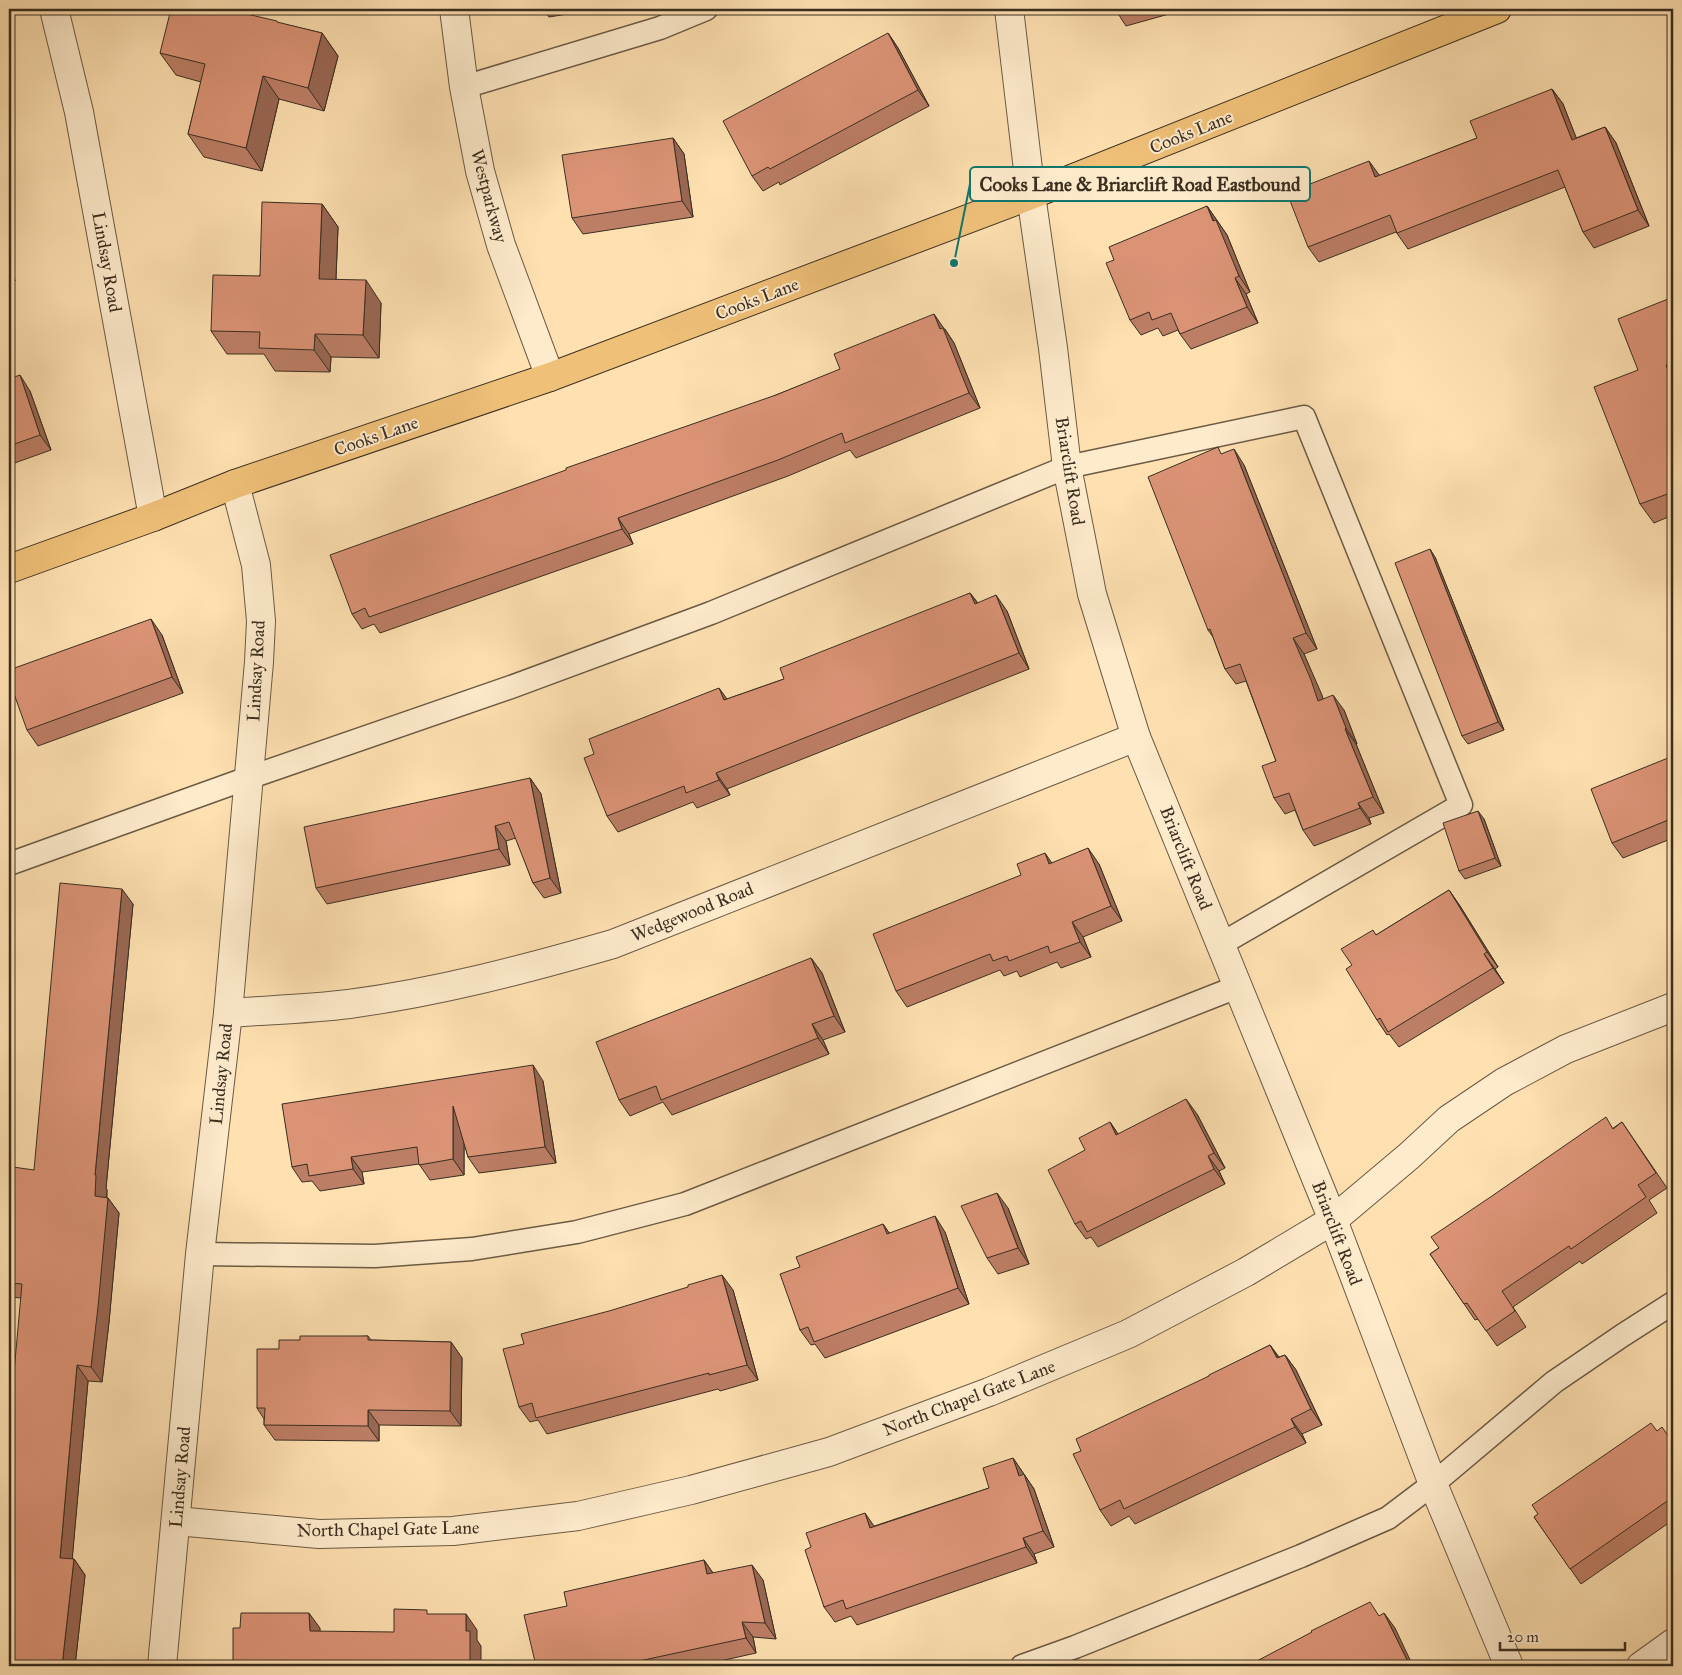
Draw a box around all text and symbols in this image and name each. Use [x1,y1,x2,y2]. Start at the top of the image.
street label: Cooks Lane [1146,105,1236,159]
street label: Westparkway [466,147,512,246]
callout: Cooks Lane & Briarclift Road Eastbound [970,167,1310,201]
text: Cooks Lane & Briarclift Road Eastbound [980,173,1301,196]
street label: Lindsay Road [87,210,127,314]
street label: Cooks Lane [712,273,802,325]
street label: Cooks Lane [331,411,421,461]
street label: Briarclift Road [1051,415,1089,527]
street label: Lindsay Road [242,620,270,722]
street label: Briarclift Road [1155,803,1217,913]
street label: Wedgewood Road [628,877,757,948]
street label: Lindsay Road [205,1022,237,1126]
street label: Briarclift Road [1307,1178,1367,1288]
street label: North Chapel Gate Lane [880,1355,1058,1441]
street label: Lindsay Road [165,1425,195,1529]
street label: North Chapel Gate Lane [296,1516,480,1542]
scale bar [1500,1620,1624,1652]
text: 20 m [1507,1628,1539,1646]

